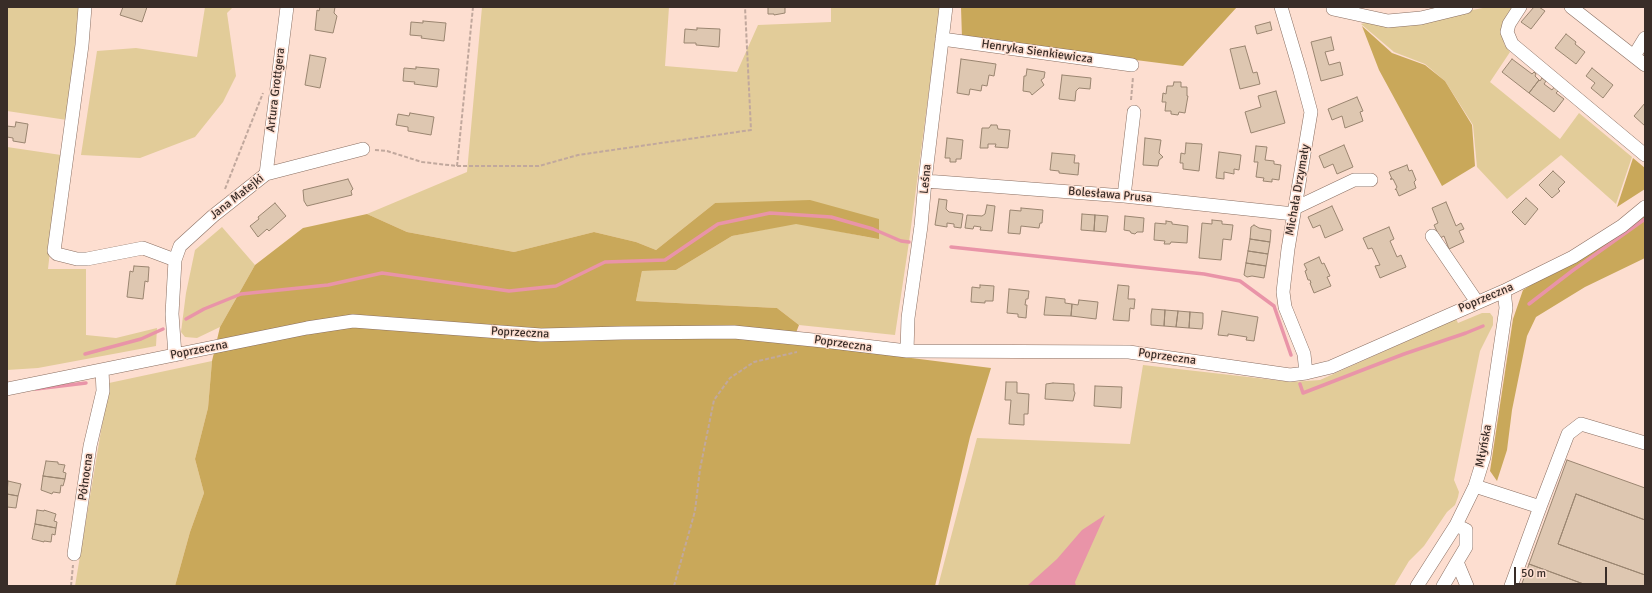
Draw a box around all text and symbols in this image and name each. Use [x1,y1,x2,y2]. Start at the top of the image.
street label: Henryka Sienkiewicza [980,37,1094,67]
street label: Artura Grottgera [264,47,288,133]
street label: Michała Drzymały [1283,143,1313,237]
street label: Leśna [917,163,935,195]
street label: Jana Matejki [207,171,267,223]
street label: Bolesława Prusa [1067,184,1153,206]
street label: Poprzeczna [1456,280,1516,316]
street label: Poprzeczna [490,324,550,342]
street label: Poprzeczna [813,333,873,355]
street label: Poprzeczna [169,337,229,363]
street label: Poprzeczna [1137,346,1197,368]
street label: Młyńska [1473,423,1495,469]
street label: Północna [76,452,96,502]
scale bar [1516,559,1609,585]
text: 50 m [1521,566,1546,581]

